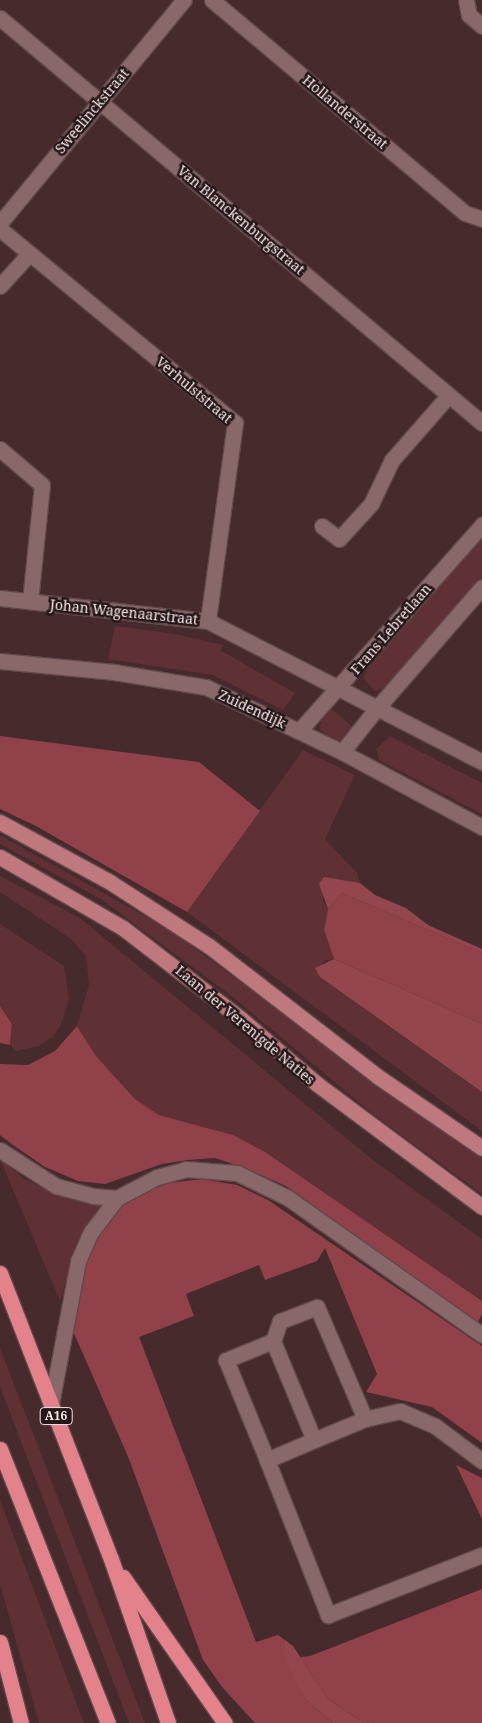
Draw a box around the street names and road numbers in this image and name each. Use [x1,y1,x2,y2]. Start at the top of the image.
street label: Sweelinckstraat [52,65,132,157]
street label: Hollanderstraat [299,72,391,152]
street label: Van Blanckenburgstraat [174,162,308,278]
street label: Verhulststraat [152,353,236,427]
street label: Frans Lebretlaan [347,580,435,678]
street label: Johan Wagenaarstraat [49,596,199,628]
street label: Zuidendijk [216,686,288,732]
street label: Laan der Verenigde Naties [172,962,318,1088]
road number: A16 [38,1406,74,1425]

